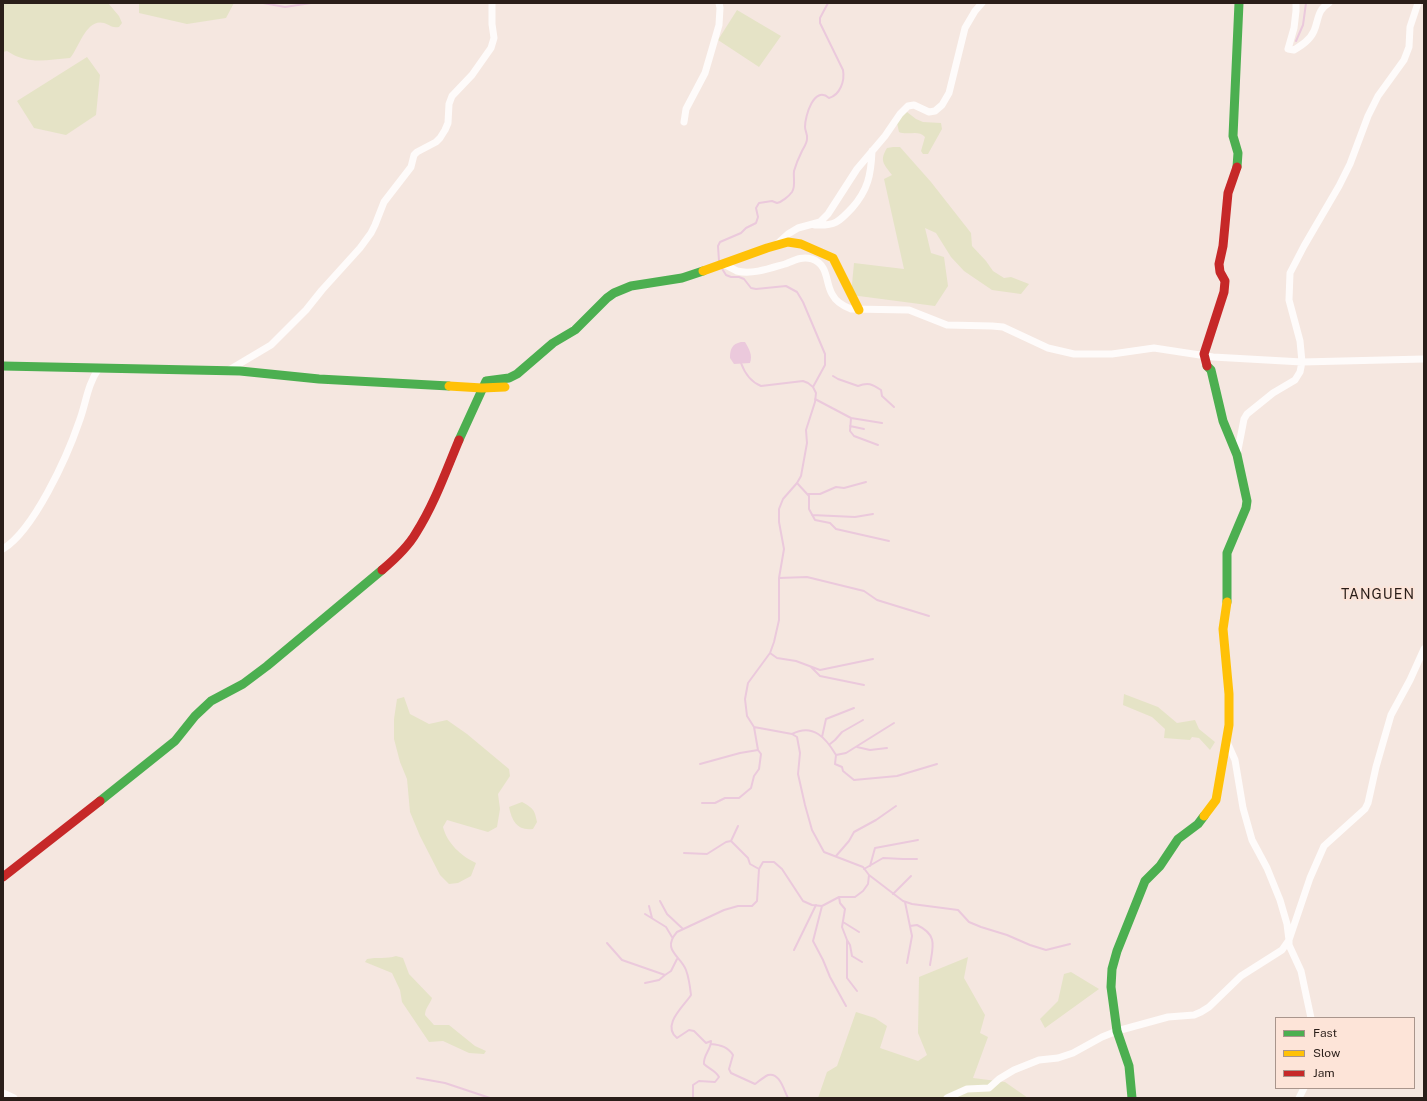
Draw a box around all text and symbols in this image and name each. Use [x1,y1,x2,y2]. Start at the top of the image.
district label: TANGUEN [1341,587,1415,603]
legend [1275,1017,1415,1089]
text: Fast [1313,1026,1337,1040]
text: Slow [1313,1046,1340,1060]
text: Jam [1313,1066,1335,1080]

